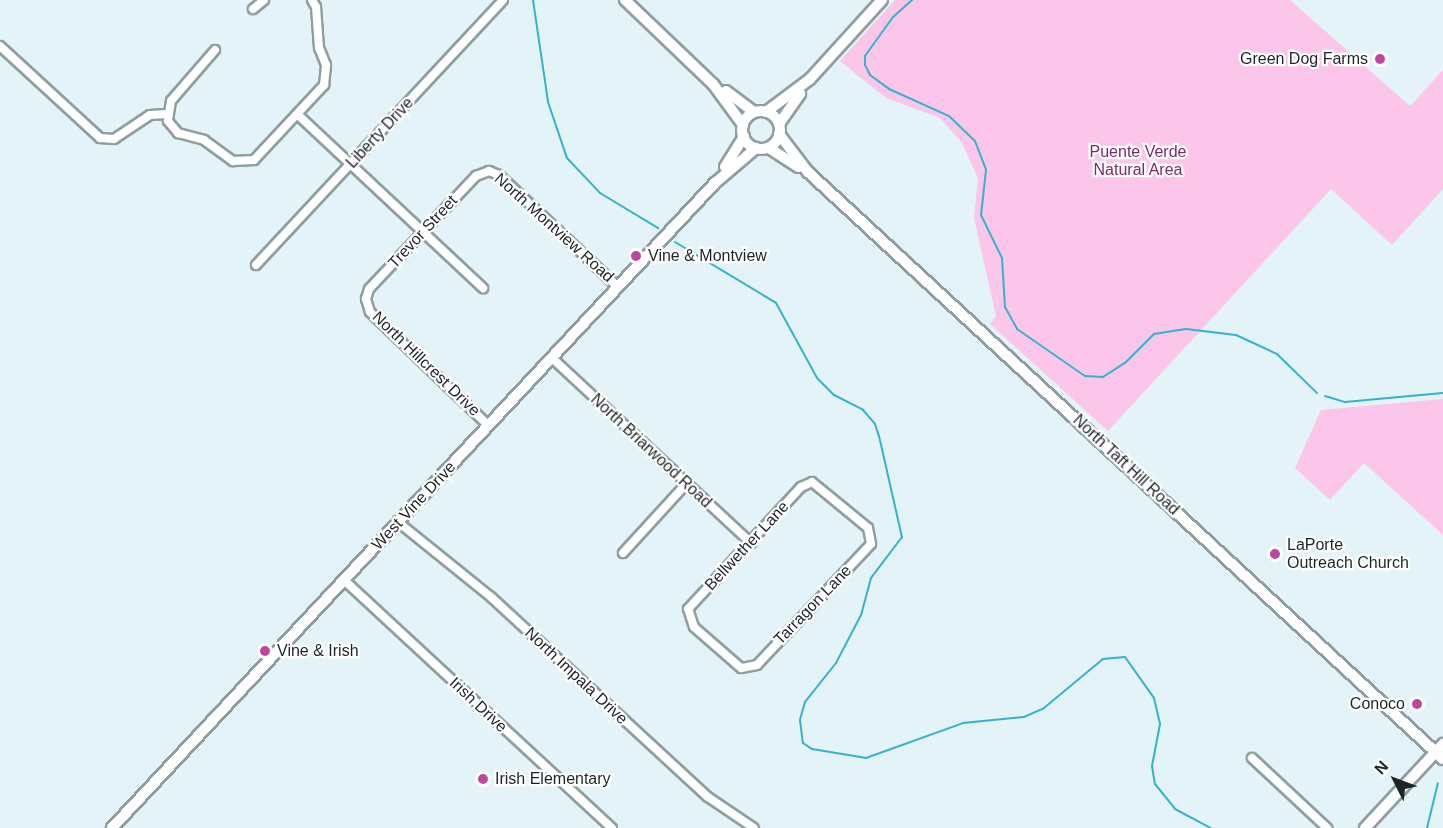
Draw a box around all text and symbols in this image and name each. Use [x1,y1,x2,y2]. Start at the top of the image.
place label: Green Dog Farms [1240,49,1368,69]
marker: Green Dog Farms [1373,52,1387,66]
street label: Liberty Drive [342,94,418,172]
park label: Puente Verde Natural Area [1090,142,1186,180]
street label: North Montview Road [490,169,618,287]
street label: Trevor Street [384,192,462,272]
place label: Vine & Montview [648,246,767,266]
marker: Vine & Montview [629,249,643,263]
street label: North Hillcrest Drive [368,308,484,420]
street label: North Briarwood Road [587,390,715,512]
street label: North Taft Hill Road [1069,411,1183,519]
street label: West Vine Drive [368,458,460,554]
street label: Bellwether Lane [701,497,793,595]
place label: LaPorte Outreach Church [1287,535,1409,573]
marker: LaPorte Outreach Church [1268,547,1282,561]
street label: Tarragon Lane [770,561,856,649]
street label: North Impala Drive [521,623,631,729]
place label: Vine & Irish [277,641,359,661]
marker: Vine & Irish [258,644,272,658]
street label: Irish Drive [445,673,511,737]
place label: Conoco [1350,694,1405,714]
marker: Conoco [1410,697,1424,711]
north arrow [1365,750,1425,810]
text: N [1371,758,1391,778]
place label: Irish Elementary [495,769,611,789]
marker: Irish Elementary [476,772,490,786]

